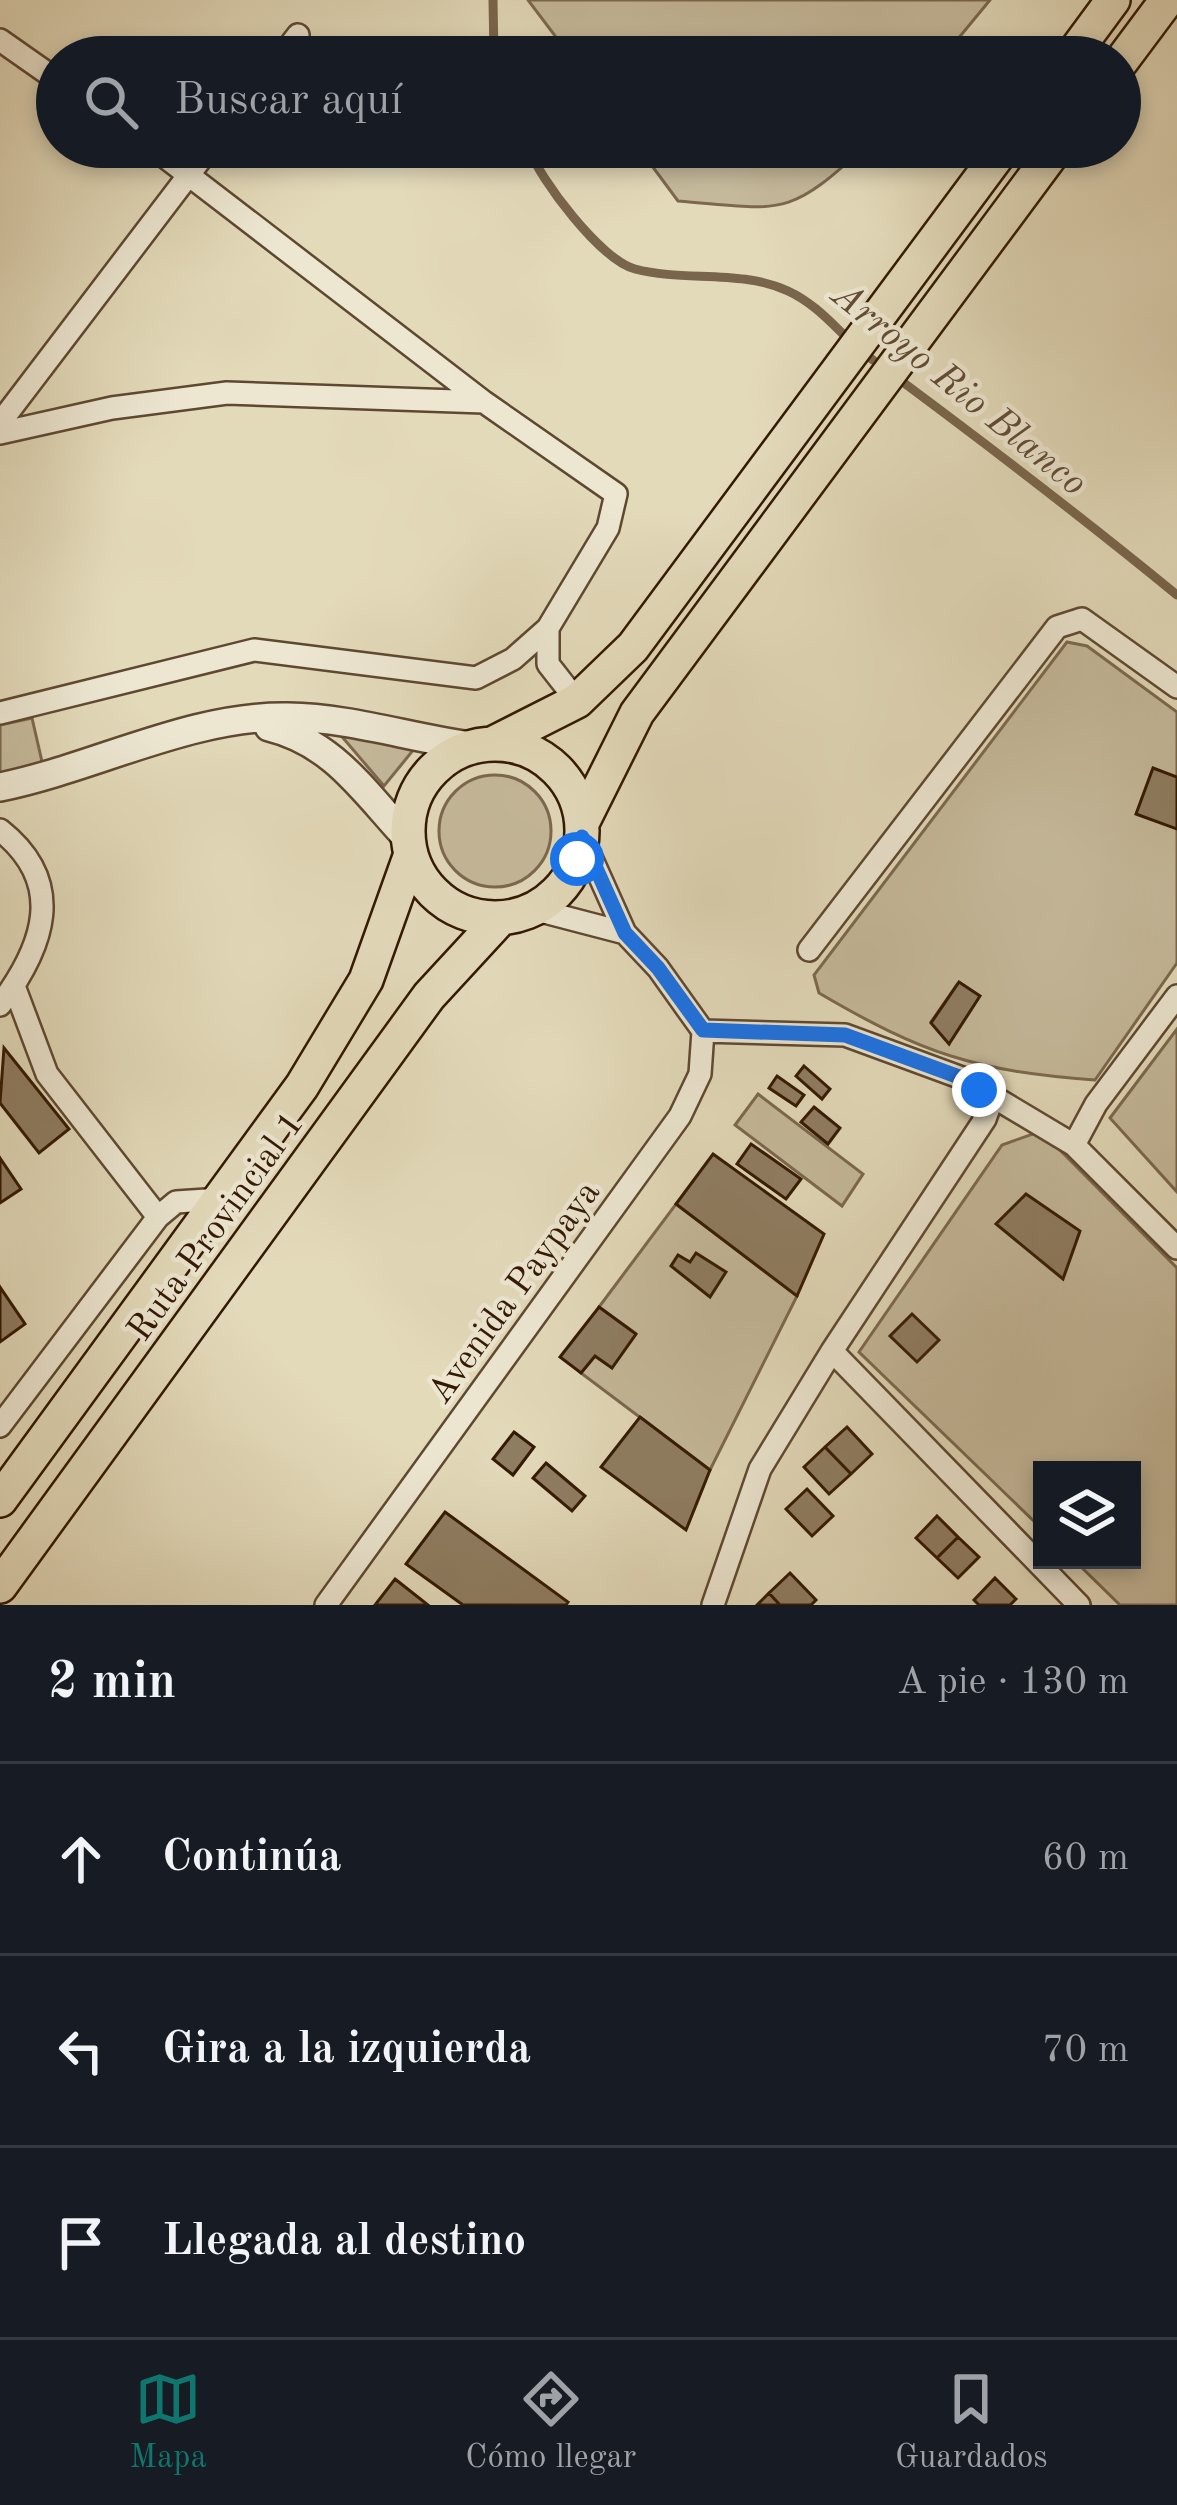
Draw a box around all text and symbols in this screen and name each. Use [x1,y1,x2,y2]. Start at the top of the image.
search box [36,36,1141,168]
icon: search [78,69,144,135]
text: Buscar aquí [174,79,403,124]
water label: Arroyo Rio Blanco [823,274,1093,504]
route start [550,832,604,886]
route end [952,1063,1006,1117]
street label: Ruta Provincial 1 [122,1106,312,1348]
street label: Avenida Paypaya [423,1175,608,1411]
map controls [1033,1461,1141,1569]
button: layers [1033,1461,1141,1569]
text: 2 min [48,1658,176,1709]
text: A pie · 130 m [897,1663,1129,1702]
icon: ahead [48,1826,114,1892]
text: Continúa [162,1836,342,1881]
text: 60 m [1042,1839,1129,1878]
icon: left [48,2018,114,2084]
text: Gira a la izquierda [162,2028,531,2073]
text: 70 m [1042,2031,1129,2070]
icon: arrive [48,2210,114,2276]
text: Llegada al destino [162,2220,526,2265]
tab: Mapa [129,2366,207,2479]
tab: Cómo llegar [465,2366,636,2479]
tab: Guardados [895,2366,1048,2479]

